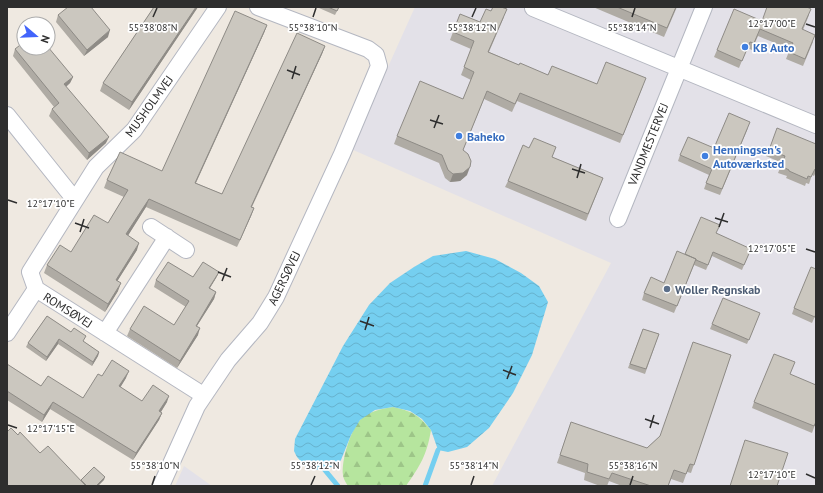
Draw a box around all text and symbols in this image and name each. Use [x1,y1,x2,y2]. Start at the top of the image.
north arrow [16,16,56,56]
text: 12°17'00"E [748,17,796,30]
text: 55°38'08"N [128,21,178,34]
text: 55°38'10"N [288,21,338,34]
text: 55°38'12"N [447,21,497,34]
text: 55°38'14"N [607,21,657,34]
text: N [38,34,53,45]
place label: KB Auto [753,40,795,55]
marker: KB Auto [740,42,750,52]
street label: MUSHOLMVEJ [122,72,176,140]
street label: VANDMESTERVEJ [624,100,671,188]
place label: Baheko [467,129,505,144]
marker: Baheko [454,131,464,141]
place label: Henningsen's Autoværksted [713,142,784,171]
marker: Henningsen's Autoværksted [700,151,710,161]
text: 12°17'10"E [27,197,75,210]
text: 12°17'05"E [748,242,796,255]
street label: AGERSØVEJ [264,248,304,308]
place label: Woller Regnskab [675,282,761,297]
marker: Woller Regnskab [662,284,672,294]
street label: ROMSØVEJ [41,289,95,331]
text: 12°17'15"E [27,422,75,435]
text: 55°38'10"N [130,459,180,472]
text: 55°38'12"N [290,459,340,472]
text: 55°38'14"N [449,459,499,472]
text: 55°38'16"N [608,459,658,472]
text: 12°17'10"E [748,468,796,481]

